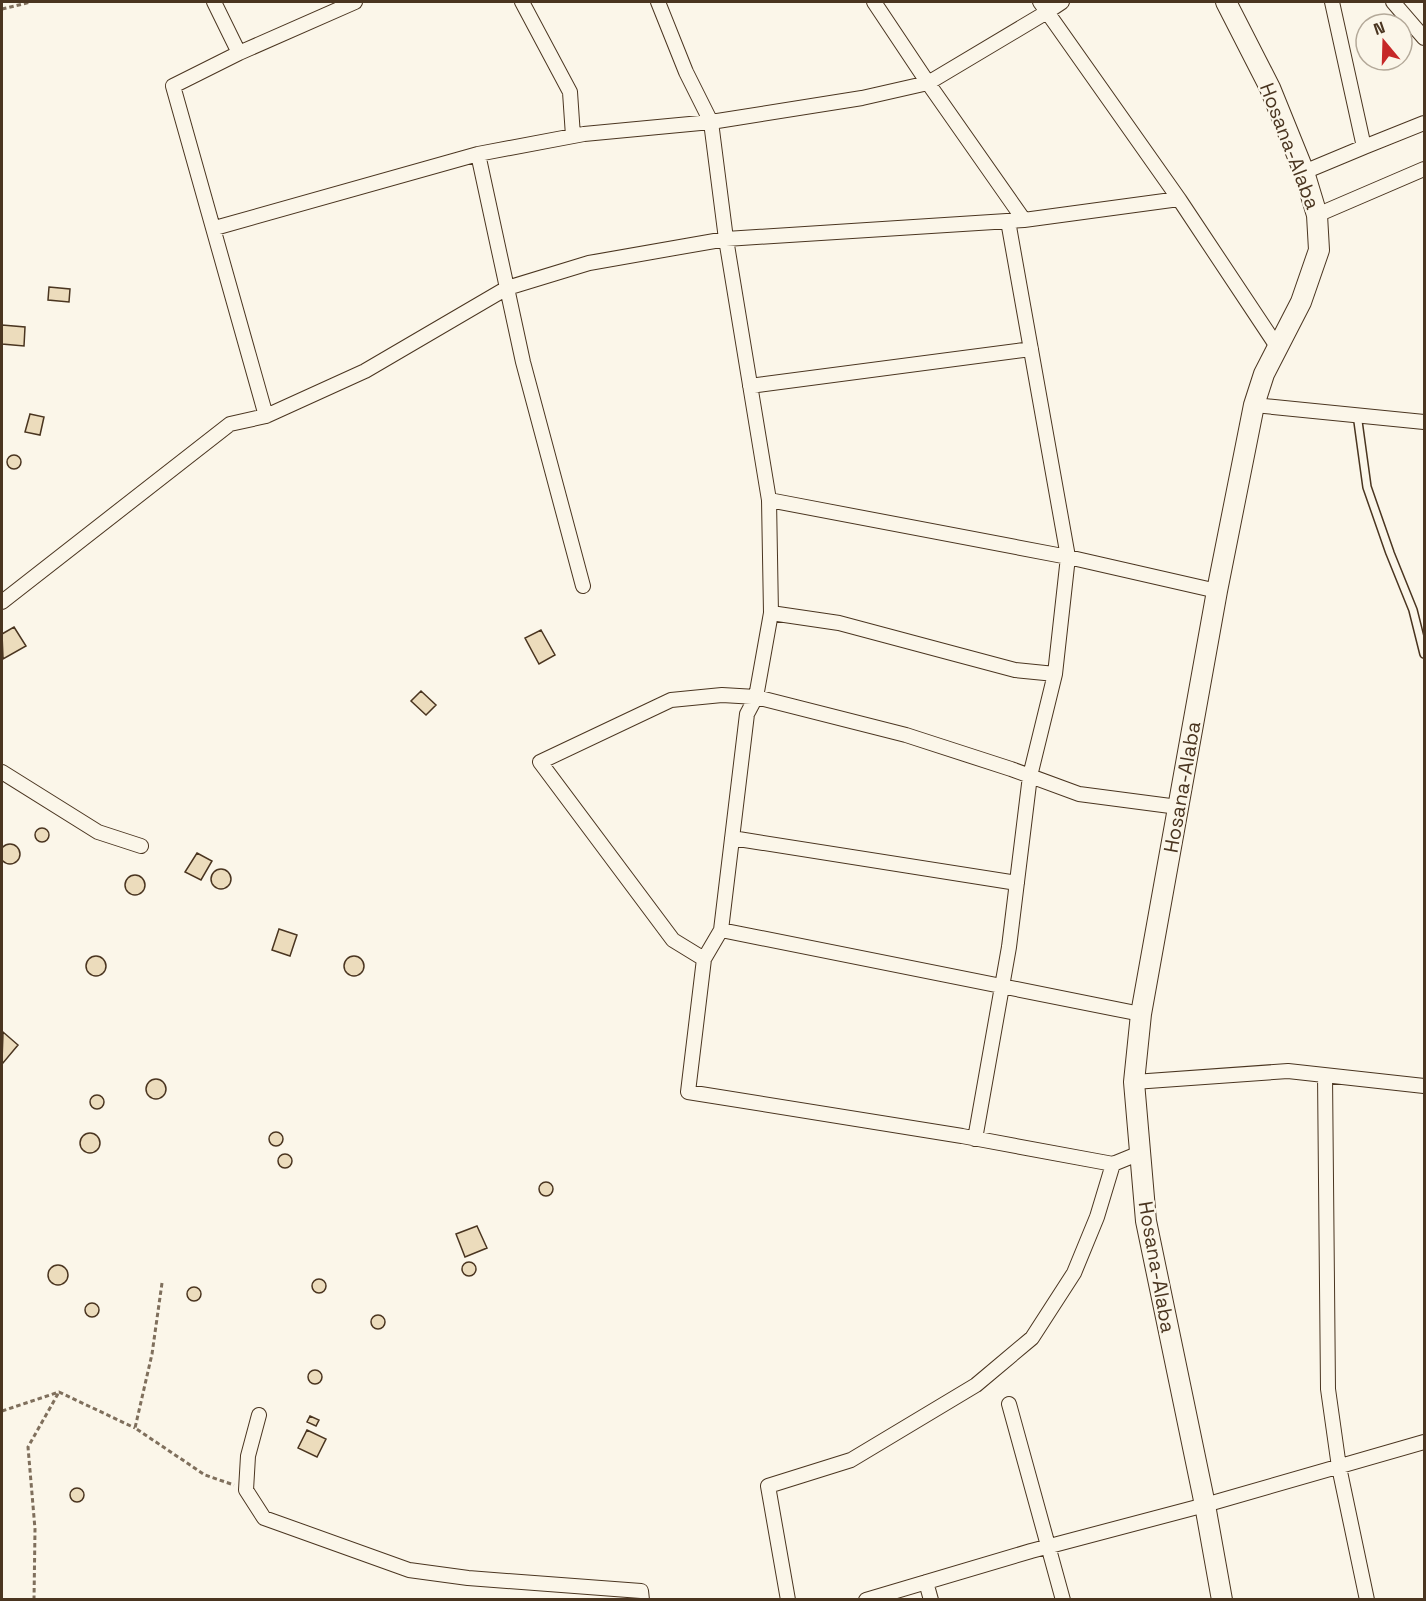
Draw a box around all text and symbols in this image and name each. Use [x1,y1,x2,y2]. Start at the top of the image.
north arrow [1354,12,1414,72]
text: N [1371,17,1388,40]
street label: Hosana-Alaba [1254,79,1326,213]
street label: Hosana-Alaba [1158,719,1206,855]
street label: Hosana-Alaba [1133,1199,1181,1335]

